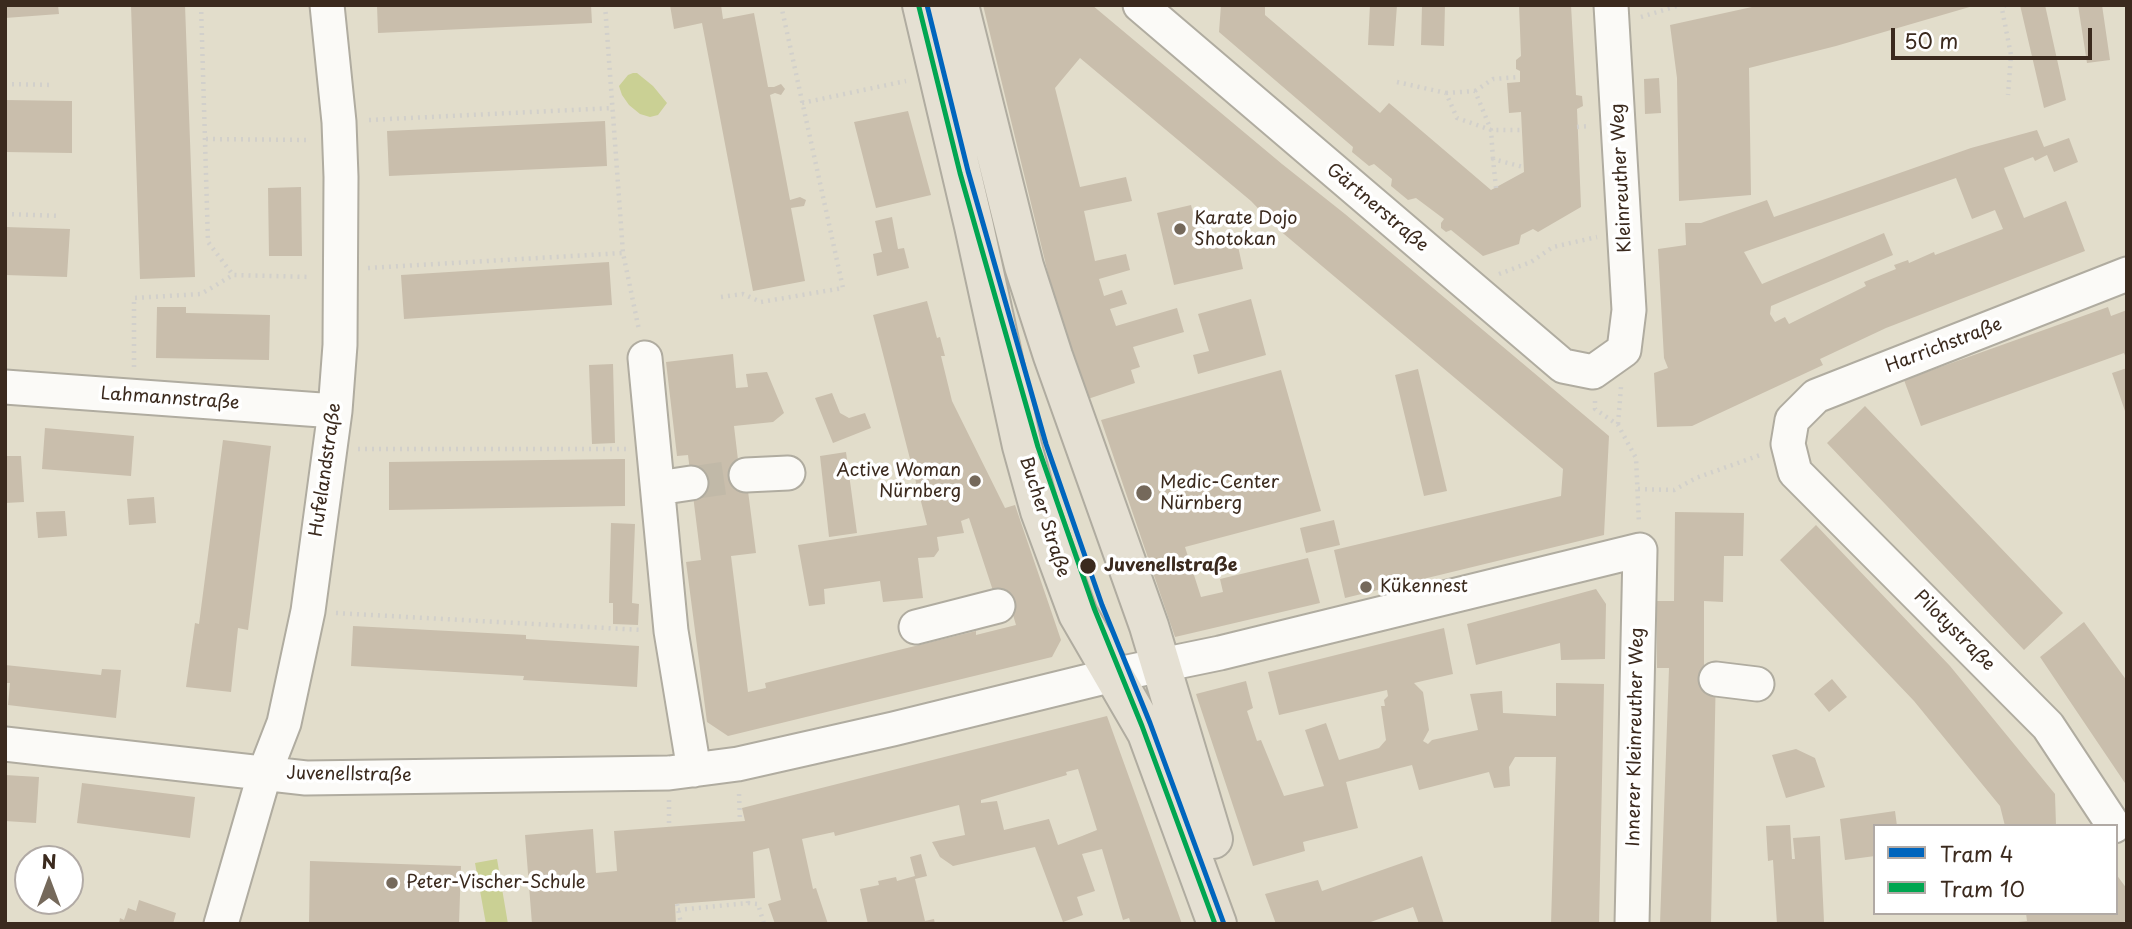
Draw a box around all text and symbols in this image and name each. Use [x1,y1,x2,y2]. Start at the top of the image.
scale bar [1894,14,2095,58]
text: 50 m [1904,24,1958,56]
street label: Kleinreuther Weg [1607,103,1637,253]
street label: Gärtnerstraße [1322,159,1432,257]
place label: Karate Dojo Shotokan [1194,208,1297,250]
marker: Karate Dojo Shotokan [1172,221,1188,237]
street label: Harrichstraße [1883,314,2005,378]
street label: Lahmannstraße [100,383,240,415]
street label: Hufelandstraße [306,402,346,538]
street label: Bucher Straße [1014,454,1074,580]
place label: Active Woman Nürnberg [836,460,961,503]
place label: Medic-Center Nürnberg [1160,472,1279,514]
marker: Active Woman Nürnberg [967,473,983,489]
marker: Medic-Center Nürnberg [1134,483,1154,503]
place label: Juvenellstraße [1104,555,1237,577]
marker: Juvenellstraße [1078,556,1098,576]
place label: Kükennest [1380,576,1468,598]
marker: Kükennest [1358,579,1374,595]
street label: Pilotystraße [1909,586,1999,676]
street label: Innerer Kleinreuther Weg [1623,627,1649,847]
street label: Juvenellstraße [286,763,412,787]
legend [1873,824,2118,915]
text: Tram 4 [1940,837,2014,869]
north arrow [14,845,84,915]
text: N [41,847,57,875]
place label: Peter-Vischer-Schule [406,872,586,894]
text: Tram 10 [1940,872,2025,904]
marker: Peter-Vischer-Schule [384,875,400,891]

